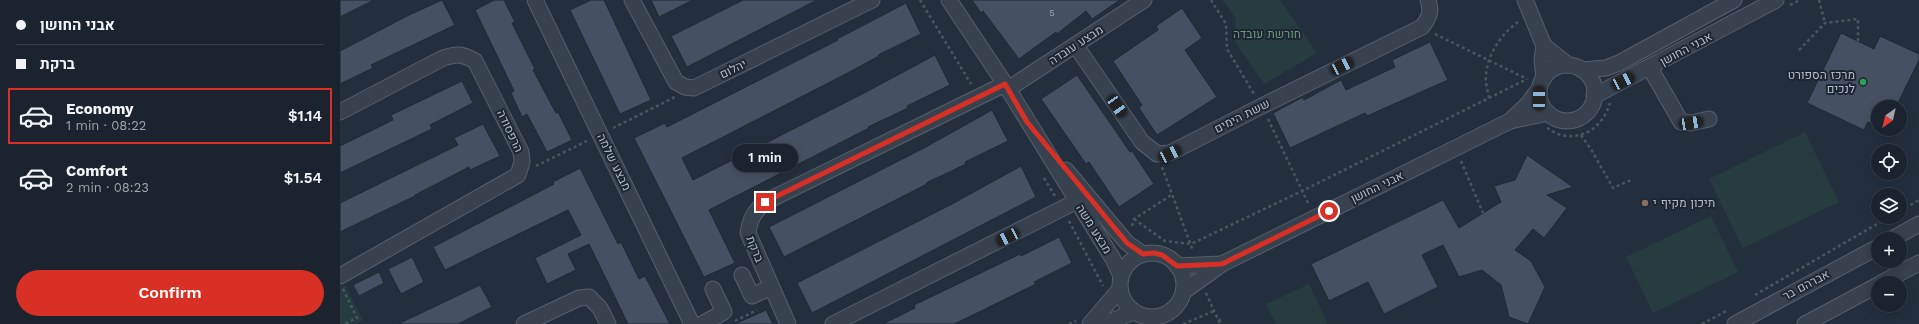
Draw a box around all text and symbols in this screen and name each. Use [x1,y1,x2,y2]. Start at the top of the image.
house number: 5 [1049,7,1055,18]
text: אבני החושן [40,16,115,34]
street label: מבצע עובדה [1046,22,1106,68]
park label: חורשת עובדה [1233,27,1301,41]
street label: אבני החושן [1658,29,1715,69]
text: ברקת [40,55,75,73]
car [1329,55,1355,77]
street label: יהלום [717,57,749,81]
place label: מרכז הספורט לנכים [1788,68,1855,96]
car [1610,70,1636,92]
marker: מרכז הספורט לנכים [1858,77,1868,87]
car [1533,86,1545,110]
car [1105,93,1129,119]
street label: ששת הימים [1212,96,1272,136]
icon: car [18,98,54,134]
text: Economy [66,100,133,118]
north arrow [1871,100,1907,136]
map controls [1871,100,1907,312]
text: $1.14 [288,107,322,125]
street label: הרפסודה [494,108,526,154]
car [1678,115,1704,131]
text: 1 min · 08:22 [66,118,146,133]
street label: מבצע שלמה [594,131,634,193]
car [1157,143,1183,165]
callout: 1 min [732,144,798,172]
button: locate [1871,144,1907,180]
text: 1 min [748,150,782,165]
icon: car [18,160,54,196]
text: Comfort [66,162,127,180]
street label: אבני החושן [1348,168,1406,206]
text: $1.54 [284,169,322,187]
text: 2 min · 08:23 [66,180,149,195]
button: layers [1871,188,1907,224]
route end [756,193,774,211]
place label: תיכון מקיף י [1653,196,1715,210]
marker: תיכון מקיף י [1640,198,1650,208]
street label: מבצע משה [1073,202,1115,256]
route start [1320,202,1338,220]
car [995,226,1021,248]
button: + [1871,232,1907,268]
street label: ברקת [743,234,767,265]
street label: אברהם בר [1780,267,1832,303]
button: Confirm [16,270,324,316]
button: − [1871,276,1907,312]

